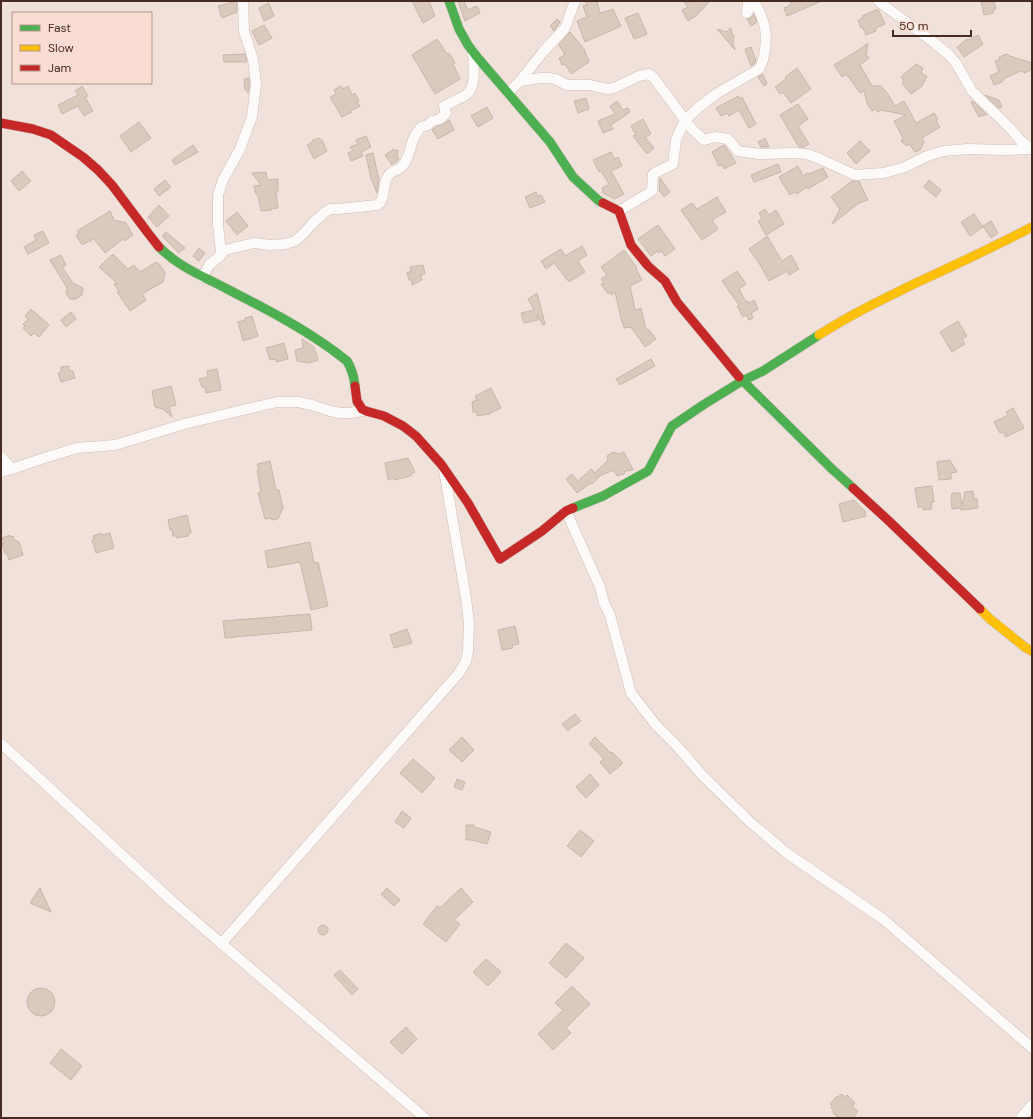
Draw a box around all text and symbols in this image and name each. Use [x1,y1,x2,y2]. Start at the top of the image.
legend [12,12,152,84]
scale bar [893,12,971,38]
text: 50 m [899,18,928,34]
text: Fast [48,20,71,36]
text: Slow [48,40,74,56]
text: Jam [48,60,71,76]

